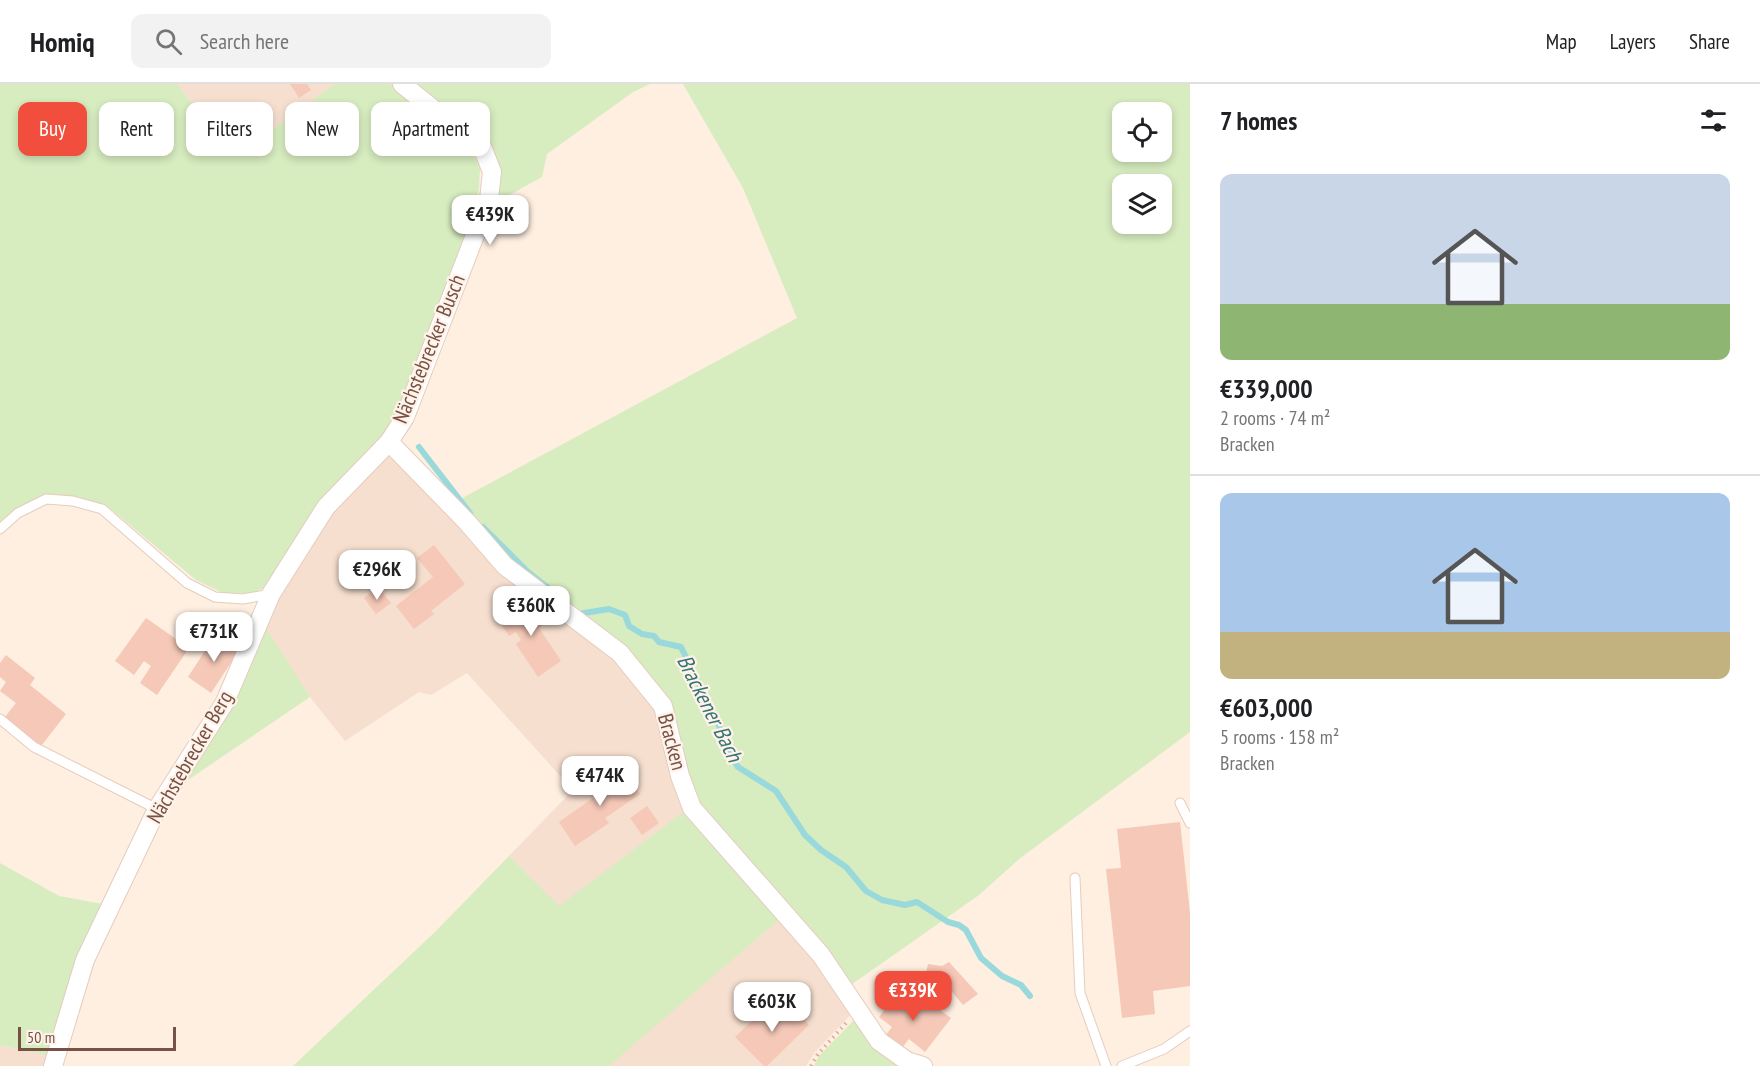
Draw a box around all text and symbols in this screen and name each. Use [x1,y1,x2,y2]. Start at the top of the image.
search box [131,14,551,68]
text: Homiq [30,23,95,60]
icon: search [152,25,185,58]
text: Search here [200,27,289,55]
text: Map [1546,28,1577,55]
text: Layers [1610,28,1656,55]
text: Share [1689,28,1730,55]
chip: Buy [18,102,87,156]
chip: Rent [99,102,174,156]
chip: Filters [186,102,273,156]
chip: New [285,102,359,156]
chip: Apartment [371,102,490,156]
map controls [1112,102,1172,234]
button: locate [1112,102,1172,162]
text: 7 homes [1220,104,1297,137]
icon: filters [1697,104,1730,137]
button: layers [1112,174,1172,234]
pin: €439K [448,195,532,246]
text: €439K [466,201,514,227]
icon: home [1421,213,1529,321]
street label: Nächstebrecker Busch [386,270,471,427]
text: €339,000 [1220,372,1313,405]
text: 2 rooms · 74 m² [1220,405,1330,431]
text: Bracken [1220,431,1275,457]
icon: home [1421,532,1529,640]
pin: €296K [335,550,419,601]
text: €296K [353,556,401,582]
pin: €360K [489,586,573,637]
text: €360K [507,592,555,618]
pin: €731K [172,612,256,663]
text: €731K [190,618,238,644]
water label: Brackener Bach [672,650,748,766]
street label: Nächstebrecker Berg [141,686,238,828]
text: €603,000 [1220,691,1313,724]
street label: Bracken [652,711,692,773]
text: 5 rooms · 158 m² [1220,724,1339,750]
text: Bracken [1220,750,1275,776]
pin: €474K [558,756,642,807]
text: €474K [576,762,624,788]
pin: €339K [871,971,955,1022]
text: €339K [889,977,937,1003]
pin: €603K [730,982,814,1033]
text: €603K [748,988,796,1014]
scale bar [18,1024,176,1052]
text: 50 m [27,1027,55,1047]

